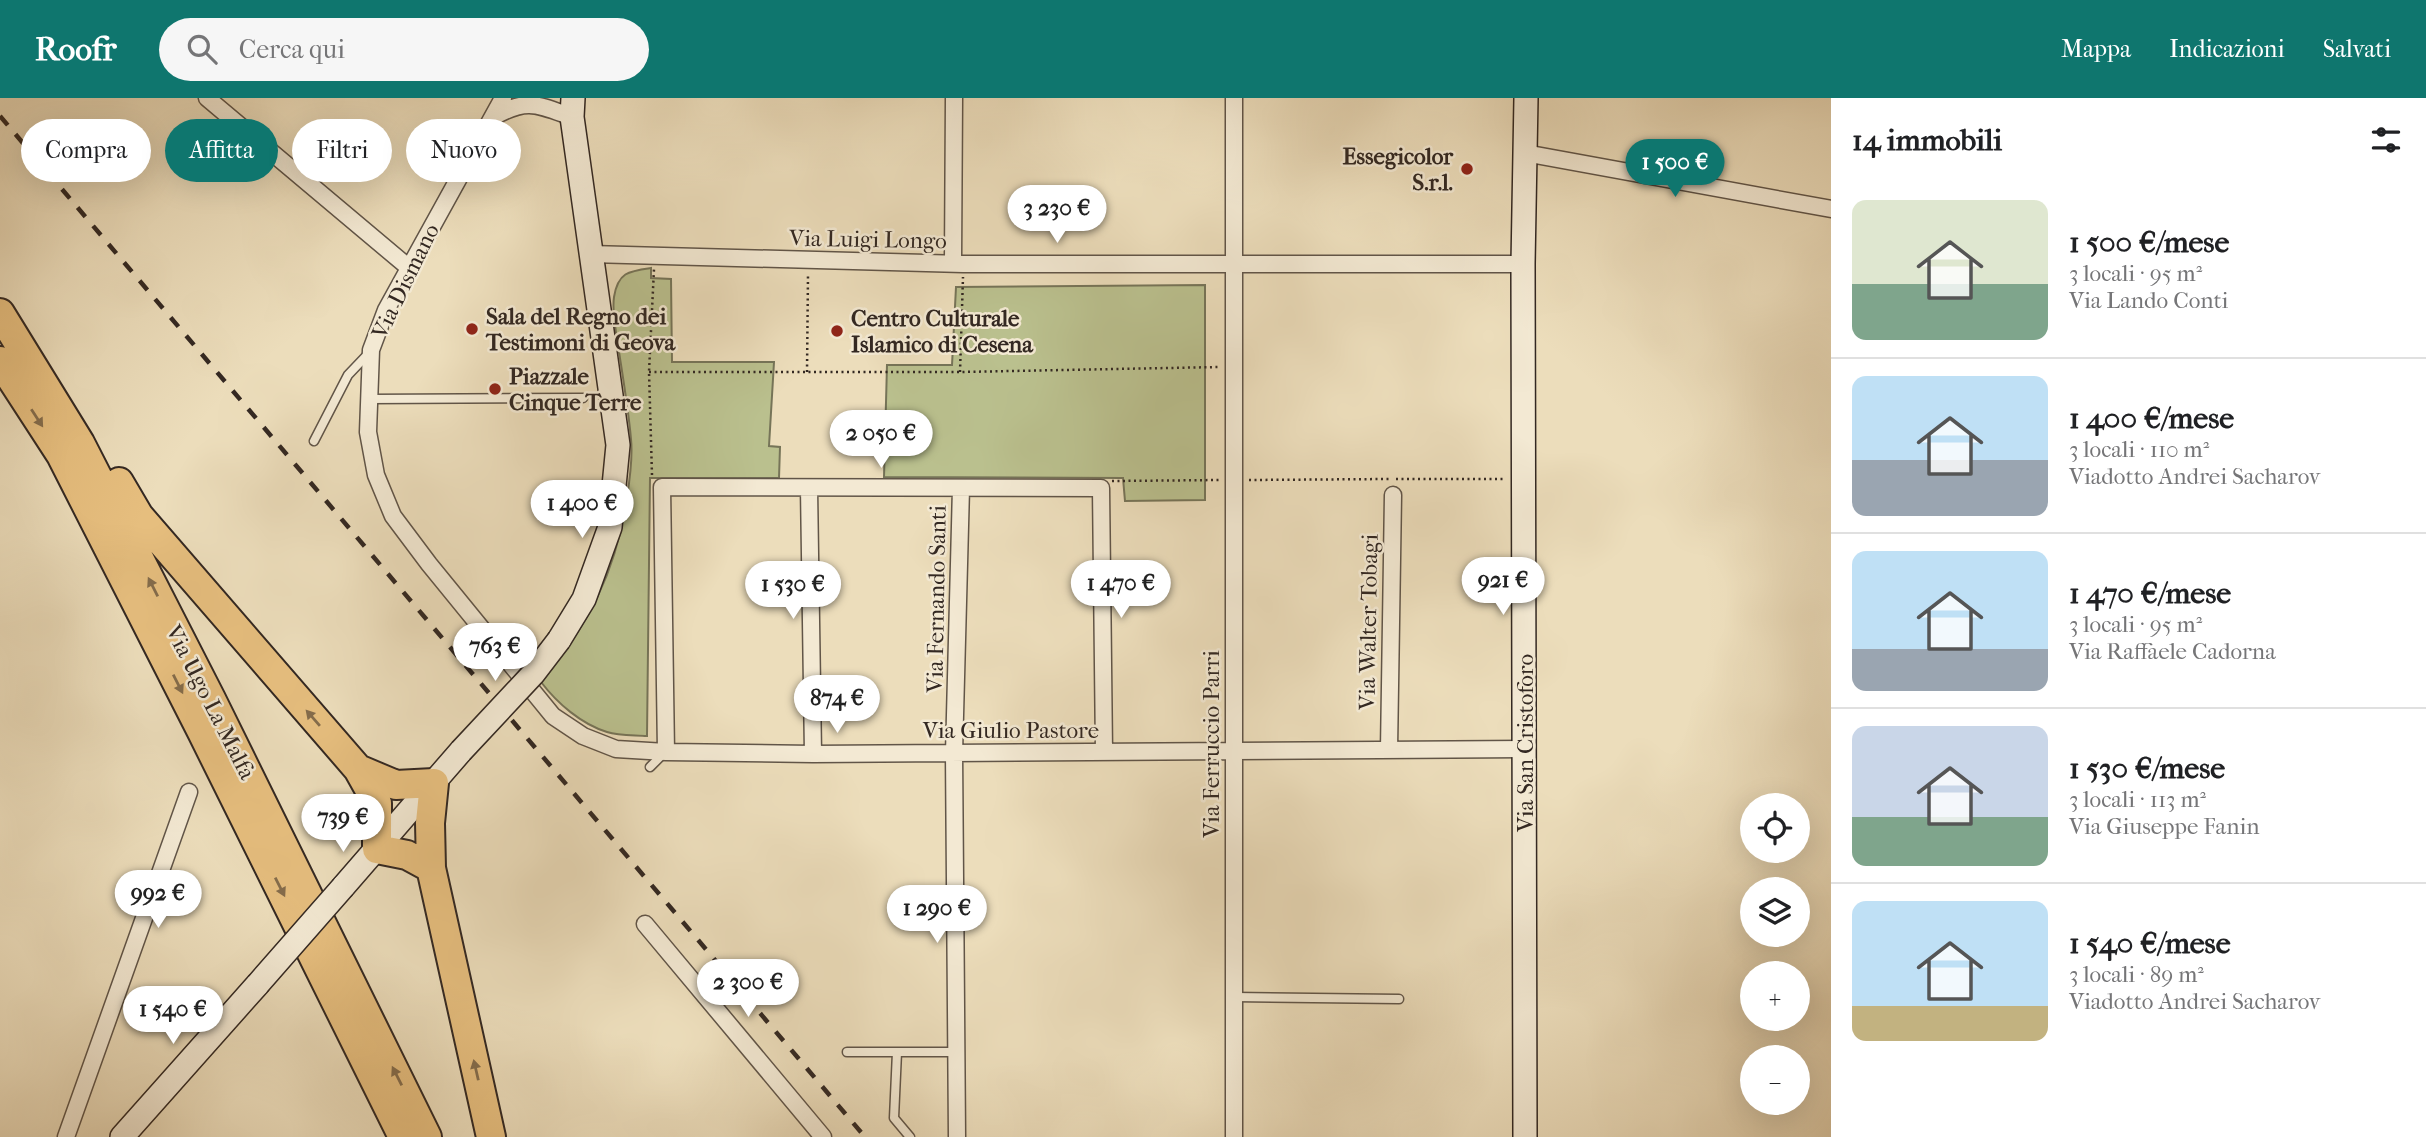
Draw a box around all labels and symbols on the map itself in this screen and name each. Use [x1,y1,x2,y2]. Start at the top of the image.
pin: 1 500 € [1610,140,1740,199]
place label: Essegicolor S.r.l. [1342,143,1454,196]
marker: Essegicolor S.r.l. [1459,161,1475,177]
pin: 3 230 € [992,186,1122,245]
street label: Via Dismano [366,219,445,344]
street label: Via Luigi Longo [788,225,947,254]
place label: Sala del Regno dei Testimoni di Geova [485,303,677,356]
place label: Centro Culturale Islamico di Cesena [851,305,1034,358]
marker: Sala del Regno dei Testimoni di Geova [464,321,480,337]
marker: Centro Culturale Islamico di Cesena [829,323,845,339]
place label: Piazzale Cinque Terre [509,363,642,416]
marker: Piazzale Cinque Terre [487,381,503,397]
one-way arrow [30,409,44,427]
pin: 2 050 € [816,410,946,470]
pin: 1 400 € [517,480,647,540]
street label: Via Fernando Santi [921,505,952,694]
street label: Via Walter Tobagi [1353,533,1384,711]
pin: 921 € [1454,558,1552,617]
pin: 1 470 € [1056,560,1186,620]
pin: 1 530 € [728,561,858,621]
one-way arrow [148,577,159,597]
street label: Via Ugo La Malfa [160,620,261,784]
pin: 763 € [446,624,544,683]
street label: Via Ferruccio Parri [1198,650,1225,839]
street label: Via San Cristoforo [1512,654,1539,833]
one-way arrow [172,674,183,694]
pin: 874 € [788,676,886,735]
one-way arrow [306,709,321,726]
street label: Via Giulio Pastore [922,717,1099,744]
pin: 739 € [294,794,392,854]
pin: 992 € [109,870,207,930]
one-way arrow [275,877,286,897]
pin: 1 290 € [872,886,1002,945]
pin: 2 300 € [683,960,813,1019]
pin: 1 540 € [108,986,238,1046]
one-way arrow [470,1059,481,1081]
one-way arrow [391,1066,402,1086]

